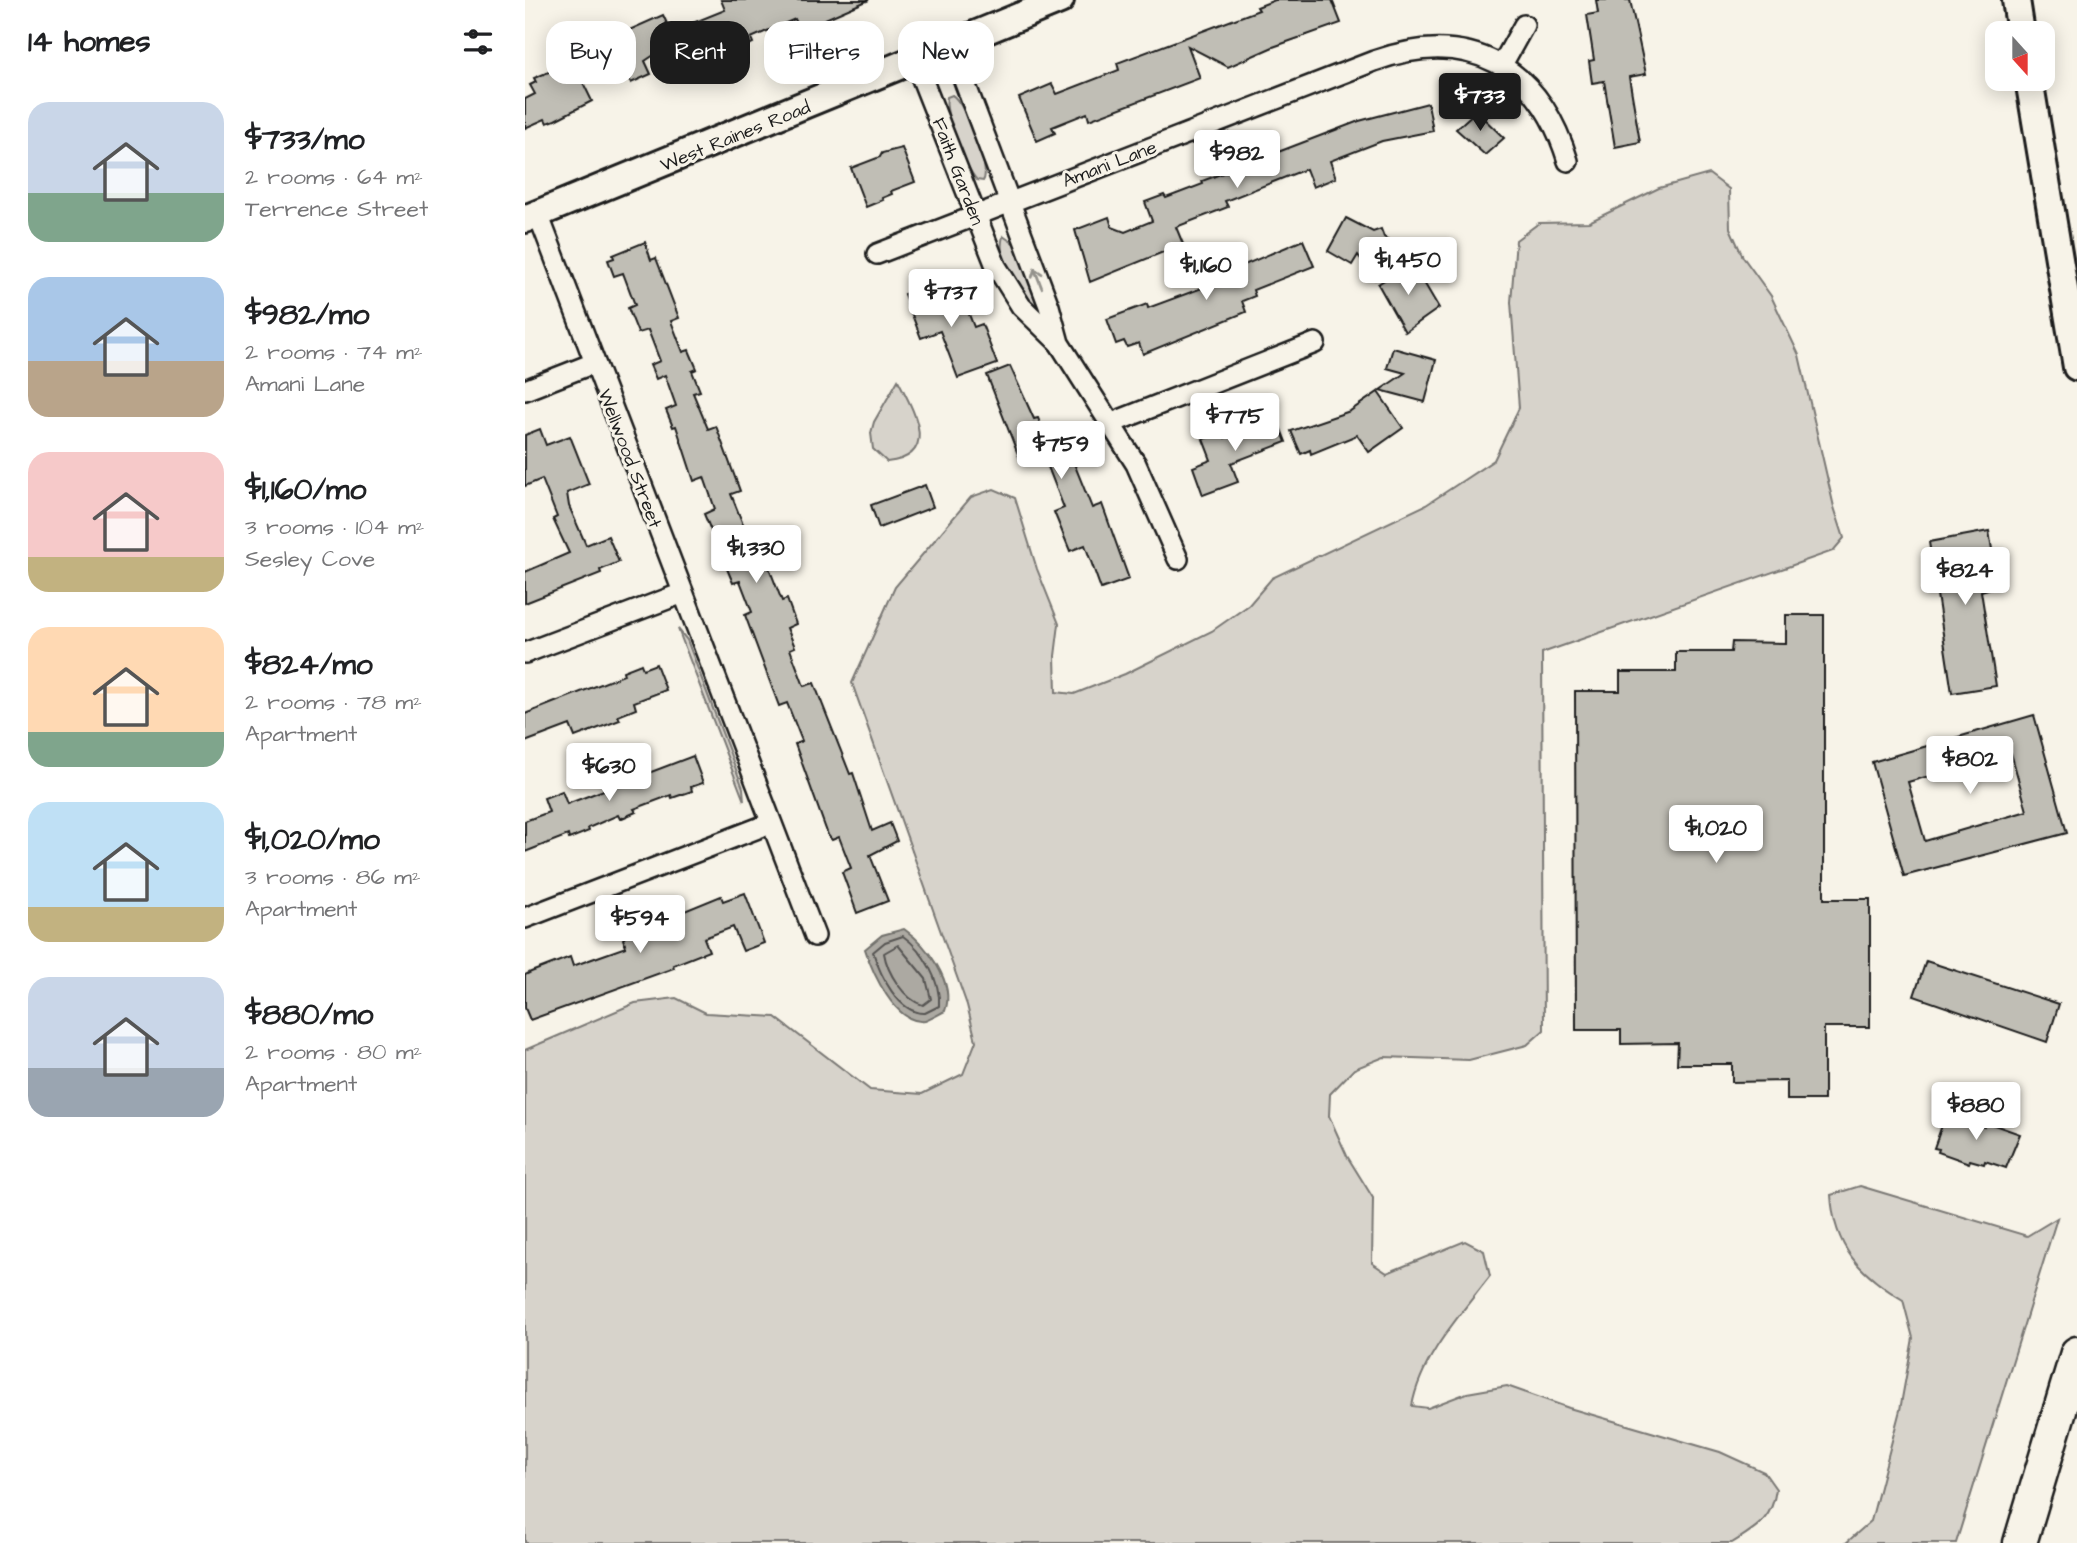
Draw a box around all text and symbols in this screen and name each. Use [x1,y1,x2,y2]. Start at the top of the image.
text: 14 homes [28,21,151,63]
chip: Buy [546,21,636,84]
chip: Rent [650,21,750,84]
chip: Filters [764,21,884,84]
chip: New [898,21,994,84]
north arrow [1985,21,2055,91]
map controls [1985,21,2055,91]
icon: filters [459,23,497,61]
pin: $733 [1439,74,1521,133]
text: $733 [1455,80,1505,112]
street label: West Raines Road [656,94,815,179]
street label: Faith Garden [925,114,990,229]
text: $733/mo [245,119,365,161]
icon: home [84,130,168,214]
pin: $982 [1196,130,1278,190]
street label: Amani Lane [1058,134,1161,195]
text: $982 [1210,137,1264,169]
text: 2 rooms · 64 m² [245,161,423,193]
text: Terrence Street [245,193,428,225]
pin: $1,450 [1351,238,1465,297]
pin: $1,160 [1149,243,1263,302]
text: $1,450 [1375,244,1441,276]
text: $1,160 [1180,249,1232,281]
one-way arrow [1031,268,1044,290]
pin: $737 [910,270,992,329]
text: $737 [925,276,977,308]
text: $982/mo [245,294,369,336]
icon: home [84,305,168,389]
text: 2 rooms · 74 m² [245,336,423,368]
text: Amani Lane [245,368,365,400]
street label: Wellwood Street [591,385,669,532]
pin: $775 [1194,393,1276,453]
text: $775 [1206,400,1264,432]
pin: $759 [1020,421,1102,481]
text: $759 [1033,428,1089,460]
text: $1,160/mo [245,469,366,511]
icon: home [84,480,168,564]
text: 3 rooms · 104 m² [245,511,424,543]
pin: $1,330 [699,526,813,585]
text: $1,330 [727,532,785,564]
text: Sesley Cove [245,543,375,575]
pin: $824 [1924,548,2006,607]
text: $824 [1937,554,1993,586]
text: $824/mo [245,644,373,686]
icon: home [84,655,168,739]
text: 2 rooms · 78 m² [245,686,422,718]
text: Apartment [245,718,357,750]
pin: $802 [1929,736,2011,796]
text: $802 [1942,743,1998,775]
pin: $630 [568,744,650,803]
text: $630 [582,750,636,782]
pin: $1,020 [1659,806,1773,865]
text: $1,020 [1685,812,1747,844]
text: $1,020/mo [245,819,380,861]
icon: home [84,830,168,914]
text: 3 rooms · 86 m² [245,861,421,893]
text: Apartment [245,893,357,925]
pin: $594 [599,895,681,955]
text: $594 [611,902,669,934]
text: $880/mo [245,994,373,1036]
icon: home [84,1005,168,1089]
text: 2 rooms · 80 m² [245,1036,422,1068]
text: Apartment [245,1068,357,1100]
pin: $880 [1935,1082,2017,1142]
text: $880 [1947,1089,2005,1121]

